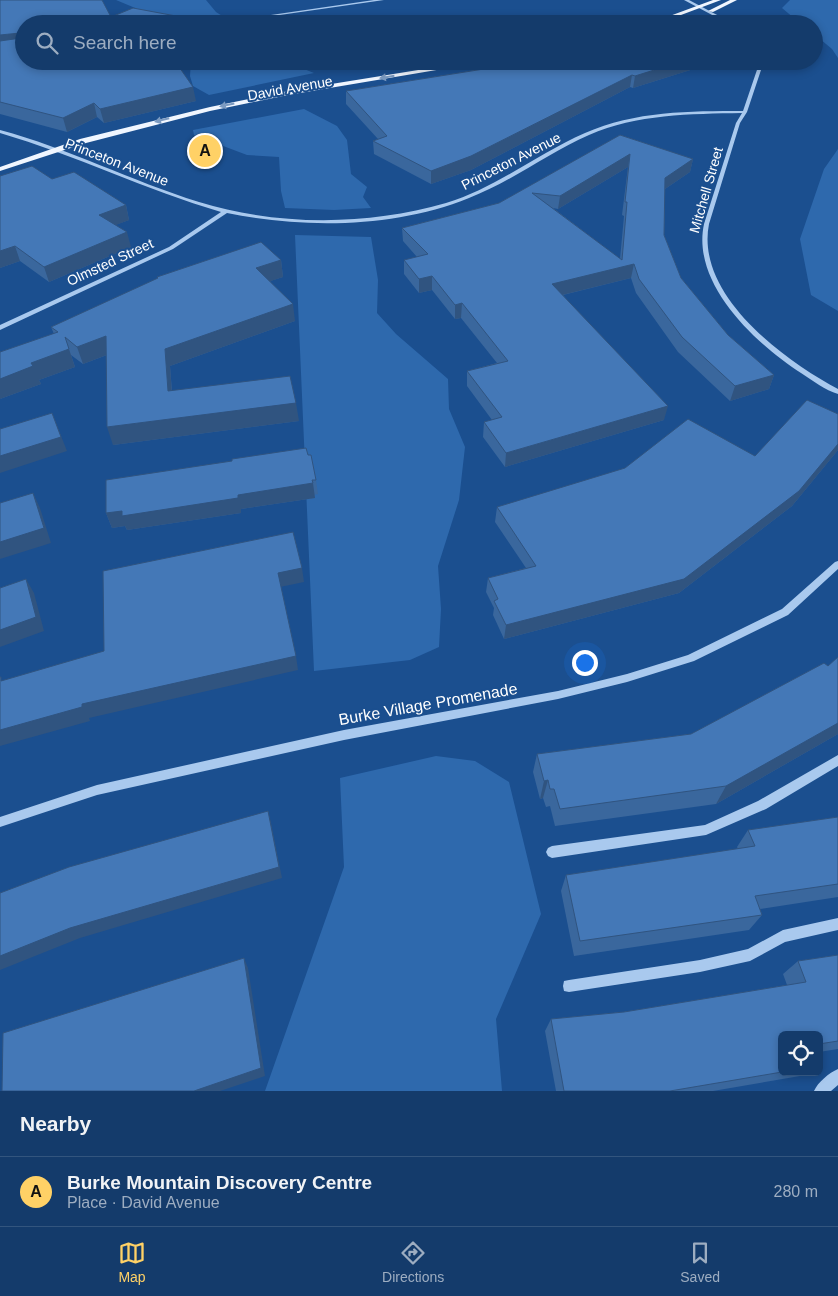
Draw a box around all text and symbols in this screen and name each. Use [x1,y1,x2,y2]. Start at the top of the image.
search box [15,15,823,70]
icon: search [33,29,61,57]
text: Search here [73,32,177,53]
street label: David Avenue [246,73,334,103]
one-way arrow [379,73,395,81]
one-way arrow [220,101,235,109]
one-way arrow [155,116,170,124]
street label: Princeton Avenue [459,129,564,193]
pin: A [189,132,221,170]
street label: Princeton Avenue [63,135,171,189]
street label: Mitchell Street [686,145,726,235]
street label: Olmsted Street [64,235,156,289]
your location [572,650,598,676]
street label: Burke Village Promenade [337,680,519,728]
map controls [778,1031,823,1076]
button: locate [778,1031,823,1076]
text: Nearby [20,1112,91,1135]
text: Burke Mountain Discovery Centre [67,1172,372,1193]
text: A [30,1183,42,1200]
text: 280 m [774,1183,818,1200]
text: Place · David Avenue [67,1194,220,1211]
tab: Map [118,1239,146,1285]
tab: Directions [382,1239,444,1285]
tab: Saved [680,1239,720,1285]

